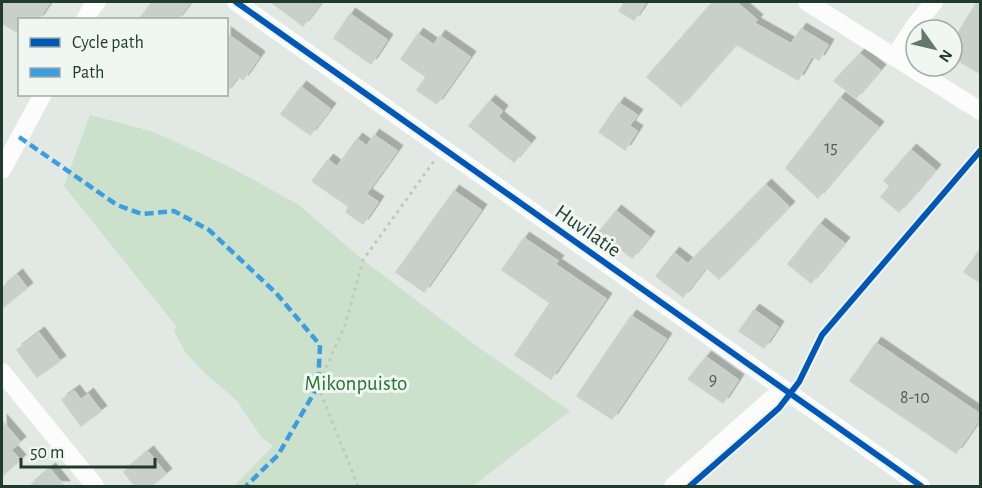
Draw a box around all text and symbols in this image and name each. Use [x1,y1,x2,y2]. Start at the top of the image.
legend [18,18,228,96]
north arrow [904,18,964,78]
text: Cycle path [72,34,144,52]
text: N [936,47,955,65]
text: Path [72,64,104,82]
house number: 15 [824,139,838,157]
street label: Huvilatie [551,201,625,261]
house number: 9 [709,371,717,389]
park label: Mikonpuisto [305,373,407,394]
house number: 8-10 [900,389,930,407]
scale bar [21,431,154,469]
text: 50 m [30,444,64,462]

